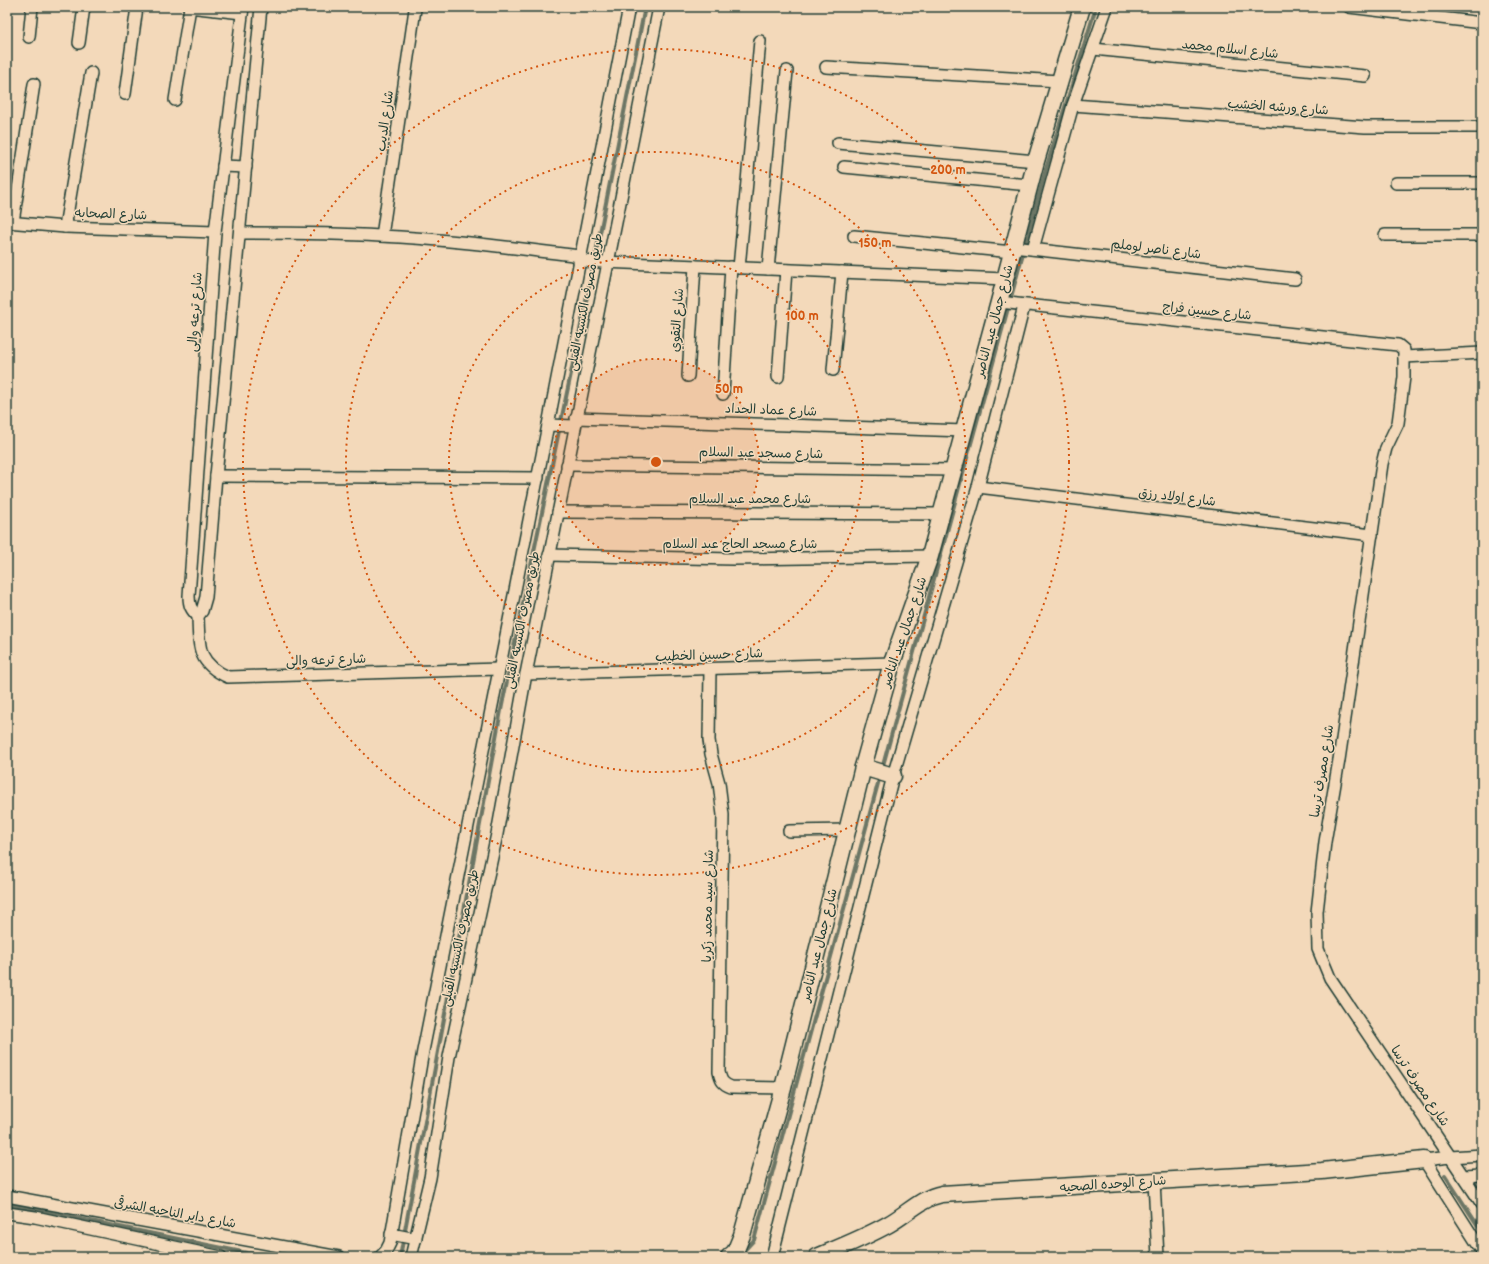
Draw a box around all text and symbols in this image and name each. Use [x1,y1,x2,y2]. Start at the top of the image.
street label: شارع اسلام محمد [1181,36,1279,64]
street label: شارع الديب [373,89,398,153]
street label: شارع ورشه الخشب [1227,95,1329,120]
text: 200 m [930,163,966,178]
street label: شارع الصحابه [74,205,148,224]
street label: طريق مصرف الكنسيه القبلى [564,232,607,372]
text: 150 m [859,236,891,251]
street label: شارع ناصر لوملم [1110,236,1202,264]
street label: شارع جمال عبد الناصر [971,263,1018,380]
street label: شارع ترعه والى [184,271,207,353]
street label: شارع التقوي [667,288,688,353]
street label: شارع حسين فراج [1162,298,1252,325]
text: 100 m [785,309,819,324]
text: 50 m [715,382,743,397]
street label: شارع عماد الحداد [725,400,817,421]
street label: شارع مسجد عبد السلام [699,444,823,464]
centre of rings [649,455,663,469]
street label: شارع اولاد رزق [1137,484,1217,511]
street label: شارع محمد عبد السلام [689,491,811,509]
street label: شارع مسجد الحاج عبد السلام [663,536,817,554]
street label: طريق مصرف الكنسيه القبلى [501,550,544,690]
street label: شارع جمال عبد الناصر [877,575,931,691]
street label: شارع حسين الخطيب [655,645,763,666]
street label: شارع ترعه والى [286,651,366,670]
street label: شارع مصرف ترسا [1307,723,1338,819]
street label: شارع سيد محمد زكريا [699,849,718,963]
street label: طريق مصرف الكنسيه القبلى [438,868,483,1008]
street label: شارع جمال عبد الناصر [797,887,842,1004]
street label: شارع مصرف ترسا [1386,1043,1453,1130]
street label: شارع الوحده الصحيه [1059,1172,1167,1197]
street label: شارع داير الناحيه الشرقى [113,1193,237,1233]

